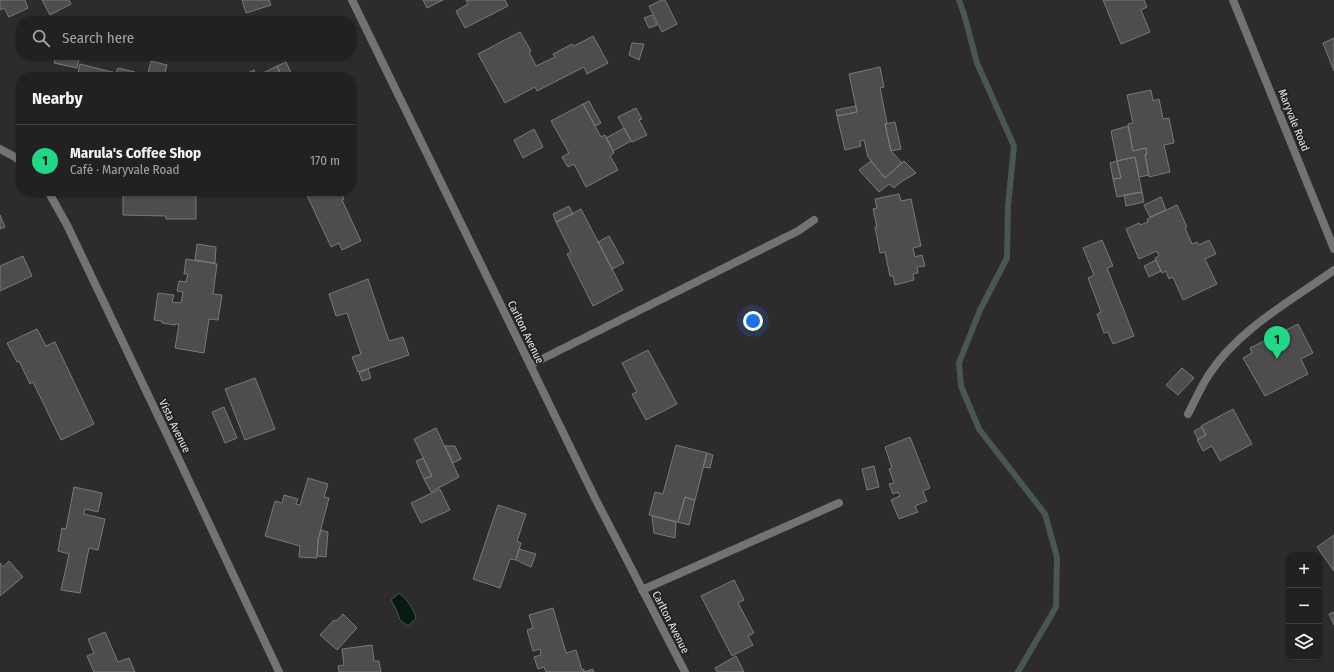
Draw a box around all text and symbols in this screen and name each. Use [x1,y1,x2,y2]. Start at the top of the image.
search box [16,16,356,60]
icon: search [30,27,52,49]
text: Search here [62,29,134,47]
street label: Maryvale Road [1275,87,1312,153]
text: Nearby [32,88,83,109]
text: Marula's Coffee Shop [70,144,201,162]
text: 1 [42,153,48,168]
text: 170 m [310,153,340,168]
text: Café · Maryvale Road [70,162,180,177]
street label: Carlton Avenue [505,299,546,366]
your location [743,311,763,331]
pin: 1 [1264,326,1290,359]
street label: Vista Avenue [156,397,193,455]
map controls [1286,552,1322,660]
button: + [1286,552,1322,588]
button: − [1286,588,1322,624]
street label: Carlton Avenue [649,589,692,656]
button: layers [1286,624,1322,660]

